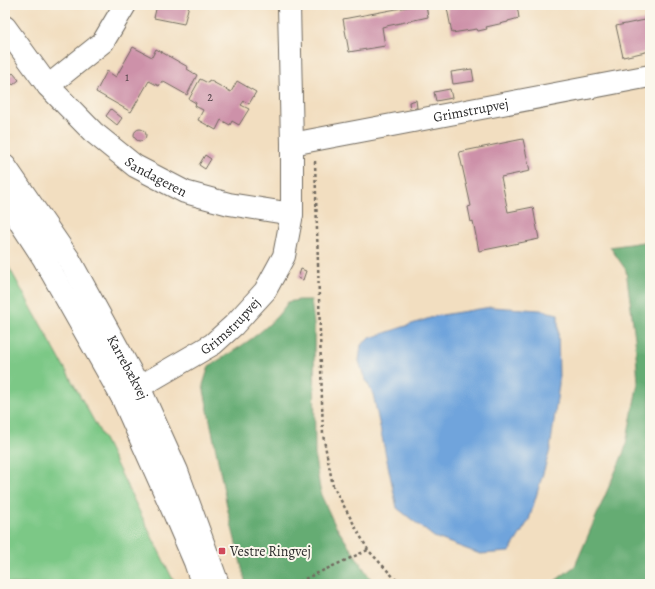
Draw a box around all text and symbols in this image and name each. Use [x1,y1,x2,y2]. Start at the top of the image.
house number: 1 [125,69,129,85]
house number: 2 [207,89,213,105]
street label: Grimstrupvej [432,94,510,126]
street label: Sandageren [121,152,191,201]
street label: Grimstrupvej [197,293,264,359]
street label: Karrebækvej [103,331,153,403]
place label: Vestre Ringvej [229,542,311,561]
marker: Vestre Ringvej [217,546,227,556]

